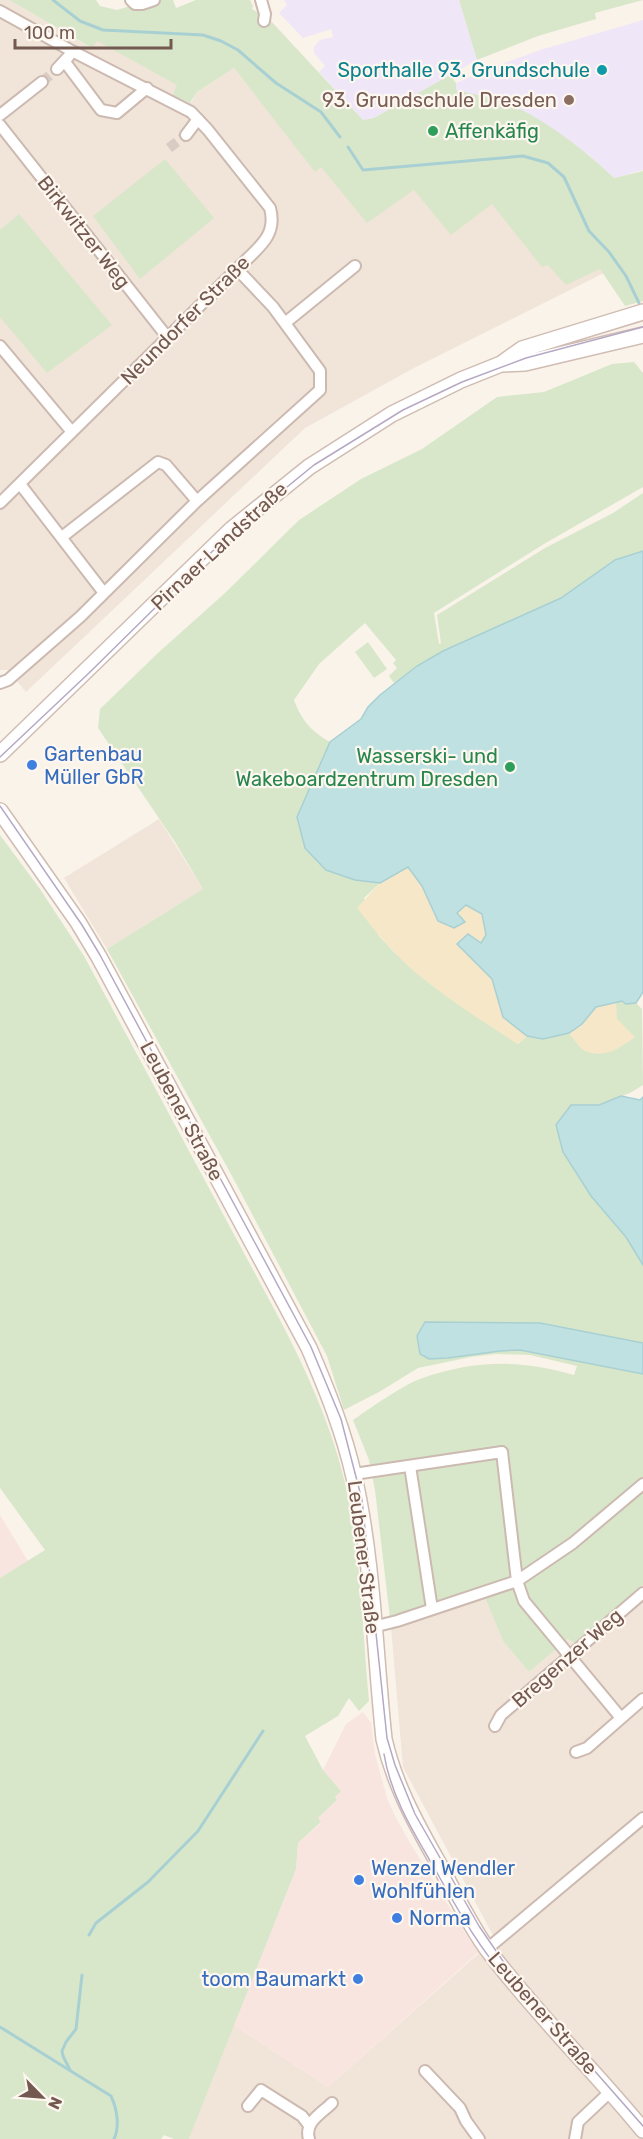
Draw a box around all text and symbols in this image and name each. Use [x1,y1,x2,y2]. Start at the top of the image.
scale bar [15,12,171,50]
text: 100 m [24,22,75,44]
place label: Sporthalle 93. Grundschule [337,58,590,82]
marker: Sporthalle 93. Grundschule [595,63,609,77]
place label: 93. Grundschule Dresden [322,88,557,112]
marker: 93. Grundschule Dresden [562,93,576,107]
place label: Affenkäfig [445,119,539,143]
marker: Affenkäfig [426,124,440,138]
street label: Birkwitzer Weg [33,171,135,293]
street label: Neundorfer Straße [115,250,255,390]
street label: Pirnaer Landstraße [146,477,292,615]
place label: Gartenbau Müller GbR [44,742,144,789]
place label: Wasserski- und Wakeboardzentrum Dresden [235,744,498,791]
marker: Gartenbau Müller GbR [25,758,39,772]
marker: Wasserski- und Wakeboardzentrum Dresden [503,760,517,774]
street label: Leubener Straße [135,1037,229,1185]
street label: Leubener Straße [343,1479,385,1635]
street label: Bregenzer Weg [507,1603,627,1713]
place label: Wenzel Wendler Wohlfühlen [371,1856,515,1903]
marker: Wenzel Wendler Wohlfühlen [352,1873,366,1887]
place label: Norma [409,1906,471,1930]
marker: Norma [390,1911,404,1925]
street label: Leubener Straße [483,1947,603,2079]
place label: toom Baumarkt [202,1967,346,1991]
marker: toom Baumarkt [351,1972,365,1986]
north arrow [12,2067,72,2127]
text: N [44,2094,66,2112]

